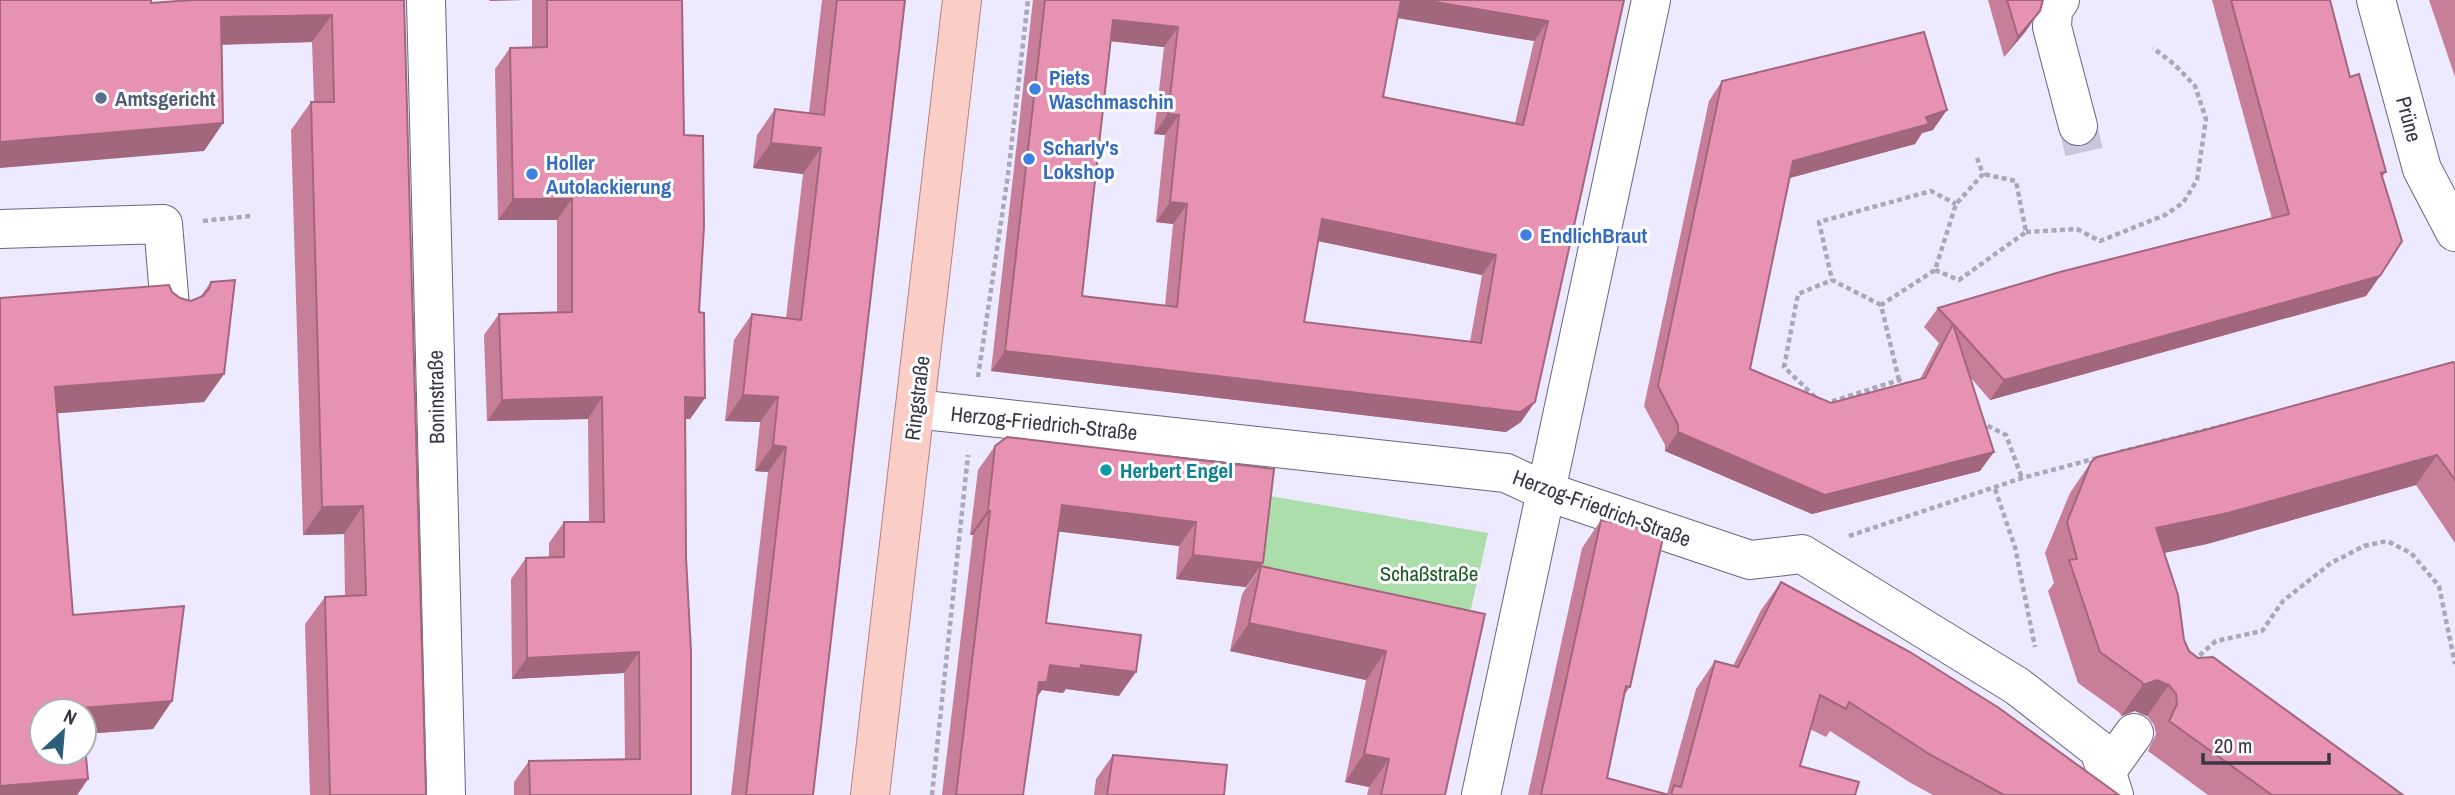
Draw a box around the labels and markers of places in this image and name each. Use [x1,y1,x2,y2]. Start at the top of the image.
place label: Piets Waschmaschin [1049,63,1174,116]
marker: Piets Waschmaschin [1027,81,1043,97]
place label: Amtsgericht [115,84,216,113]
marker: Amtsgericht [93,90,109,106]
place label: Scharly's Lokshop [1043,133,1119,186]
place label: Holler Autolackierung [546,148,672,201]
marker: Scharly's Lokshop [1021,151,1037,167]
marker: Holler Autolackierung [524,166,540,182]
place label: EndlichBraut [1540,221,1647,250]
marker: EndlichBraut [1518,227,1534,243]
place label: Herbert Engel [1120,456,1233,485]
marker: Herbert Engel [1098,462,1114,478]

